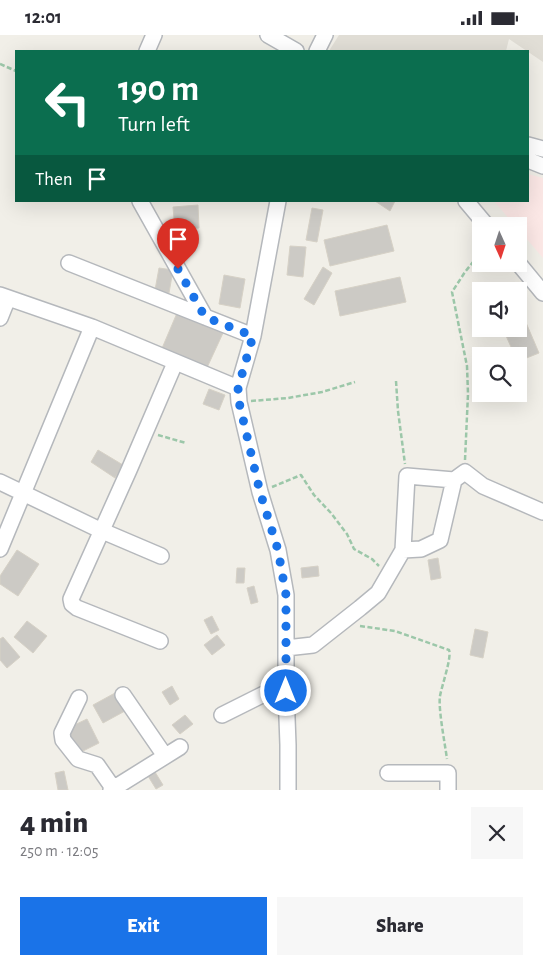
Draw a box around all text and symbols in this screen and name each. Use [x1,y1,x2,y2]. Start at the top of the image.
text: 12:01 [25,8,62,27]
icon: left [35,70,100,135]
text: 190 m [118,72,199,107]
text: Turn left [118,113,190,135]
icon: arrive [83,165,111,193]
text: Then [35,170,73,189]
north arrow [472,217,528,273]
map controls [472,217,527,402]
pin [157,218,199,269]
icon: arrive [164,225,192,253]
button: sound [472,282,527,337]
button: search [472,347,527,402]
position arrow [259,664,311,716]
button: close [471,807,523,859]
text: 4 min [20,808,88,838]
text: 250 m · 12:05 [20,843,98,859]
button: Exit [20,897,267,955]
button: Share [277,897,523,955]

